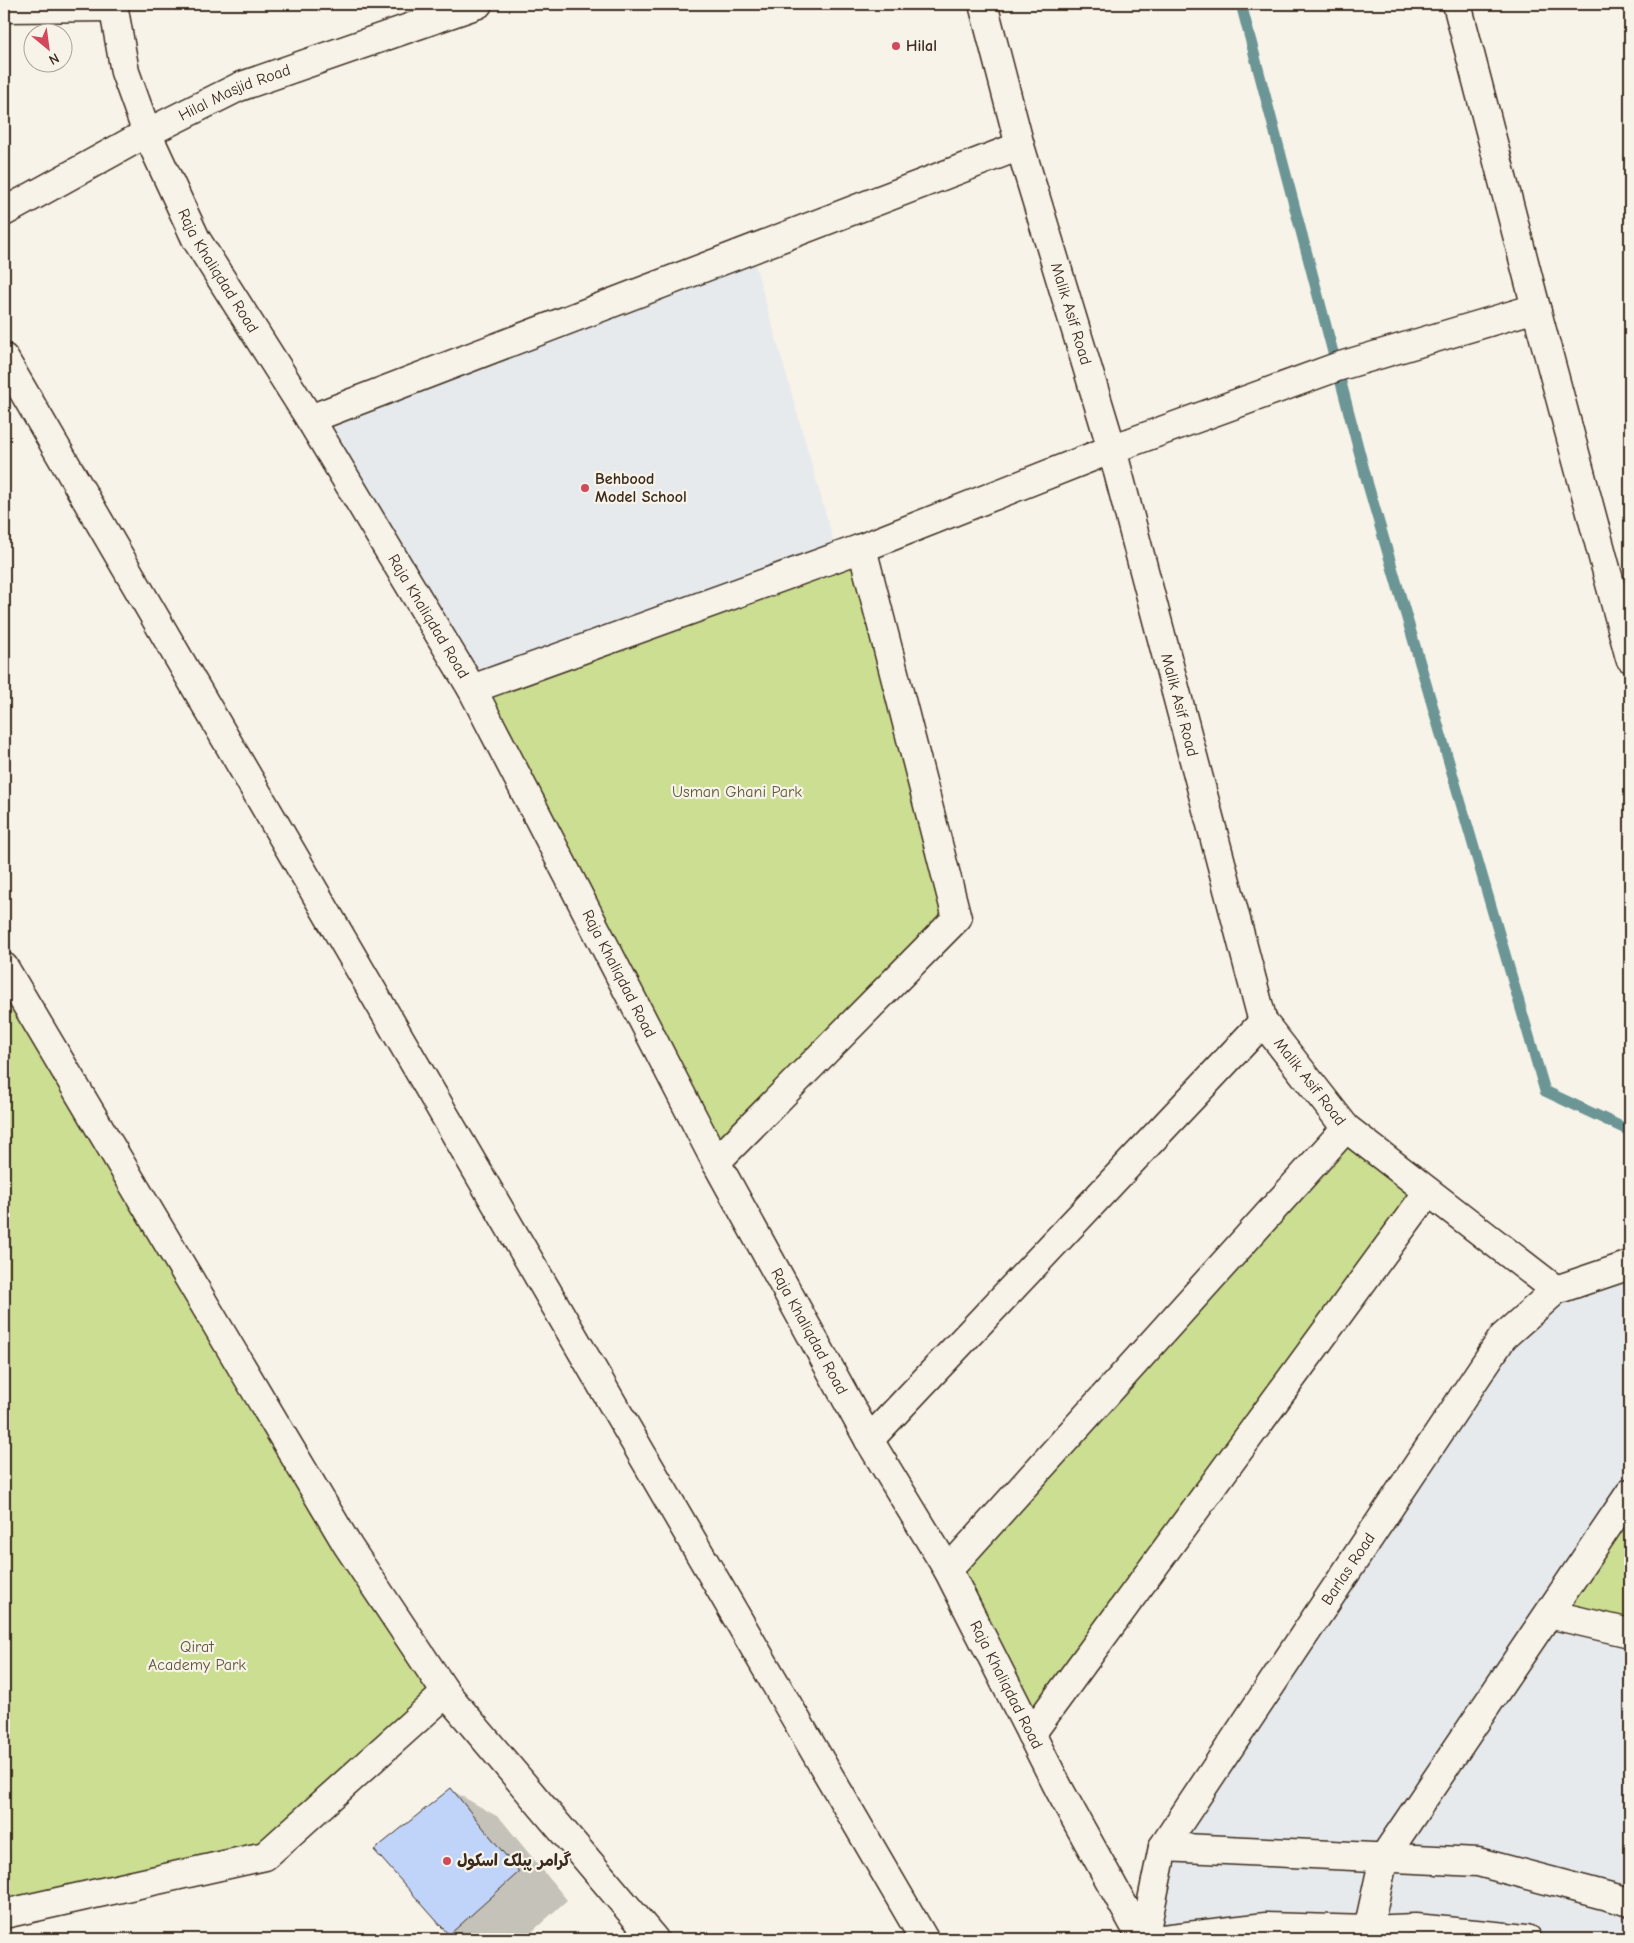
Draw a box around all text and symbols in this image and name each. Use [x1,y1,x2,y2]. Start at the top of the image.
north arrow [22,22,72,72]
place label: Hilal [906,37,937,55]
marker: Hilal [890,40,902,52]
text: N [46,49,62,69]
street label: Hilal Masjid Road [176,61,293,125]
street label: Raja Khaliqdad Road [174,206,262,336]
street label: Malik Asif Road [1047,260,1095,367]
place label: Behbood Model School [595,470,687,506]
marker: Behbood Model School [579,482,591,494]
street label: Raja Khaliqdad Road [384,551,473,682]
street label: Malik Asif Road [1157,651,1202,758]
park label: Usman Ghani Park [672,783,802,801]
street label: Raja Khaliqdad Road [578,907,659,1041]
street label: Malik Asif Road [1270,1035,1350,1129]
street label: Raja Khaliqdad Road [767,1265,851,1398]
street label: Barlas Road [1318,1530,1379,1609]
street label: Raja Khaliqdad Road [966,1618,1046,1752]
park label: Qirat Academy Park [148,1638,246,1674]
place label: گرامر پبلک اسکول [457,1851,571,1871]
marker: گرامر پبلک اسکول [441,1855,453,1867]

